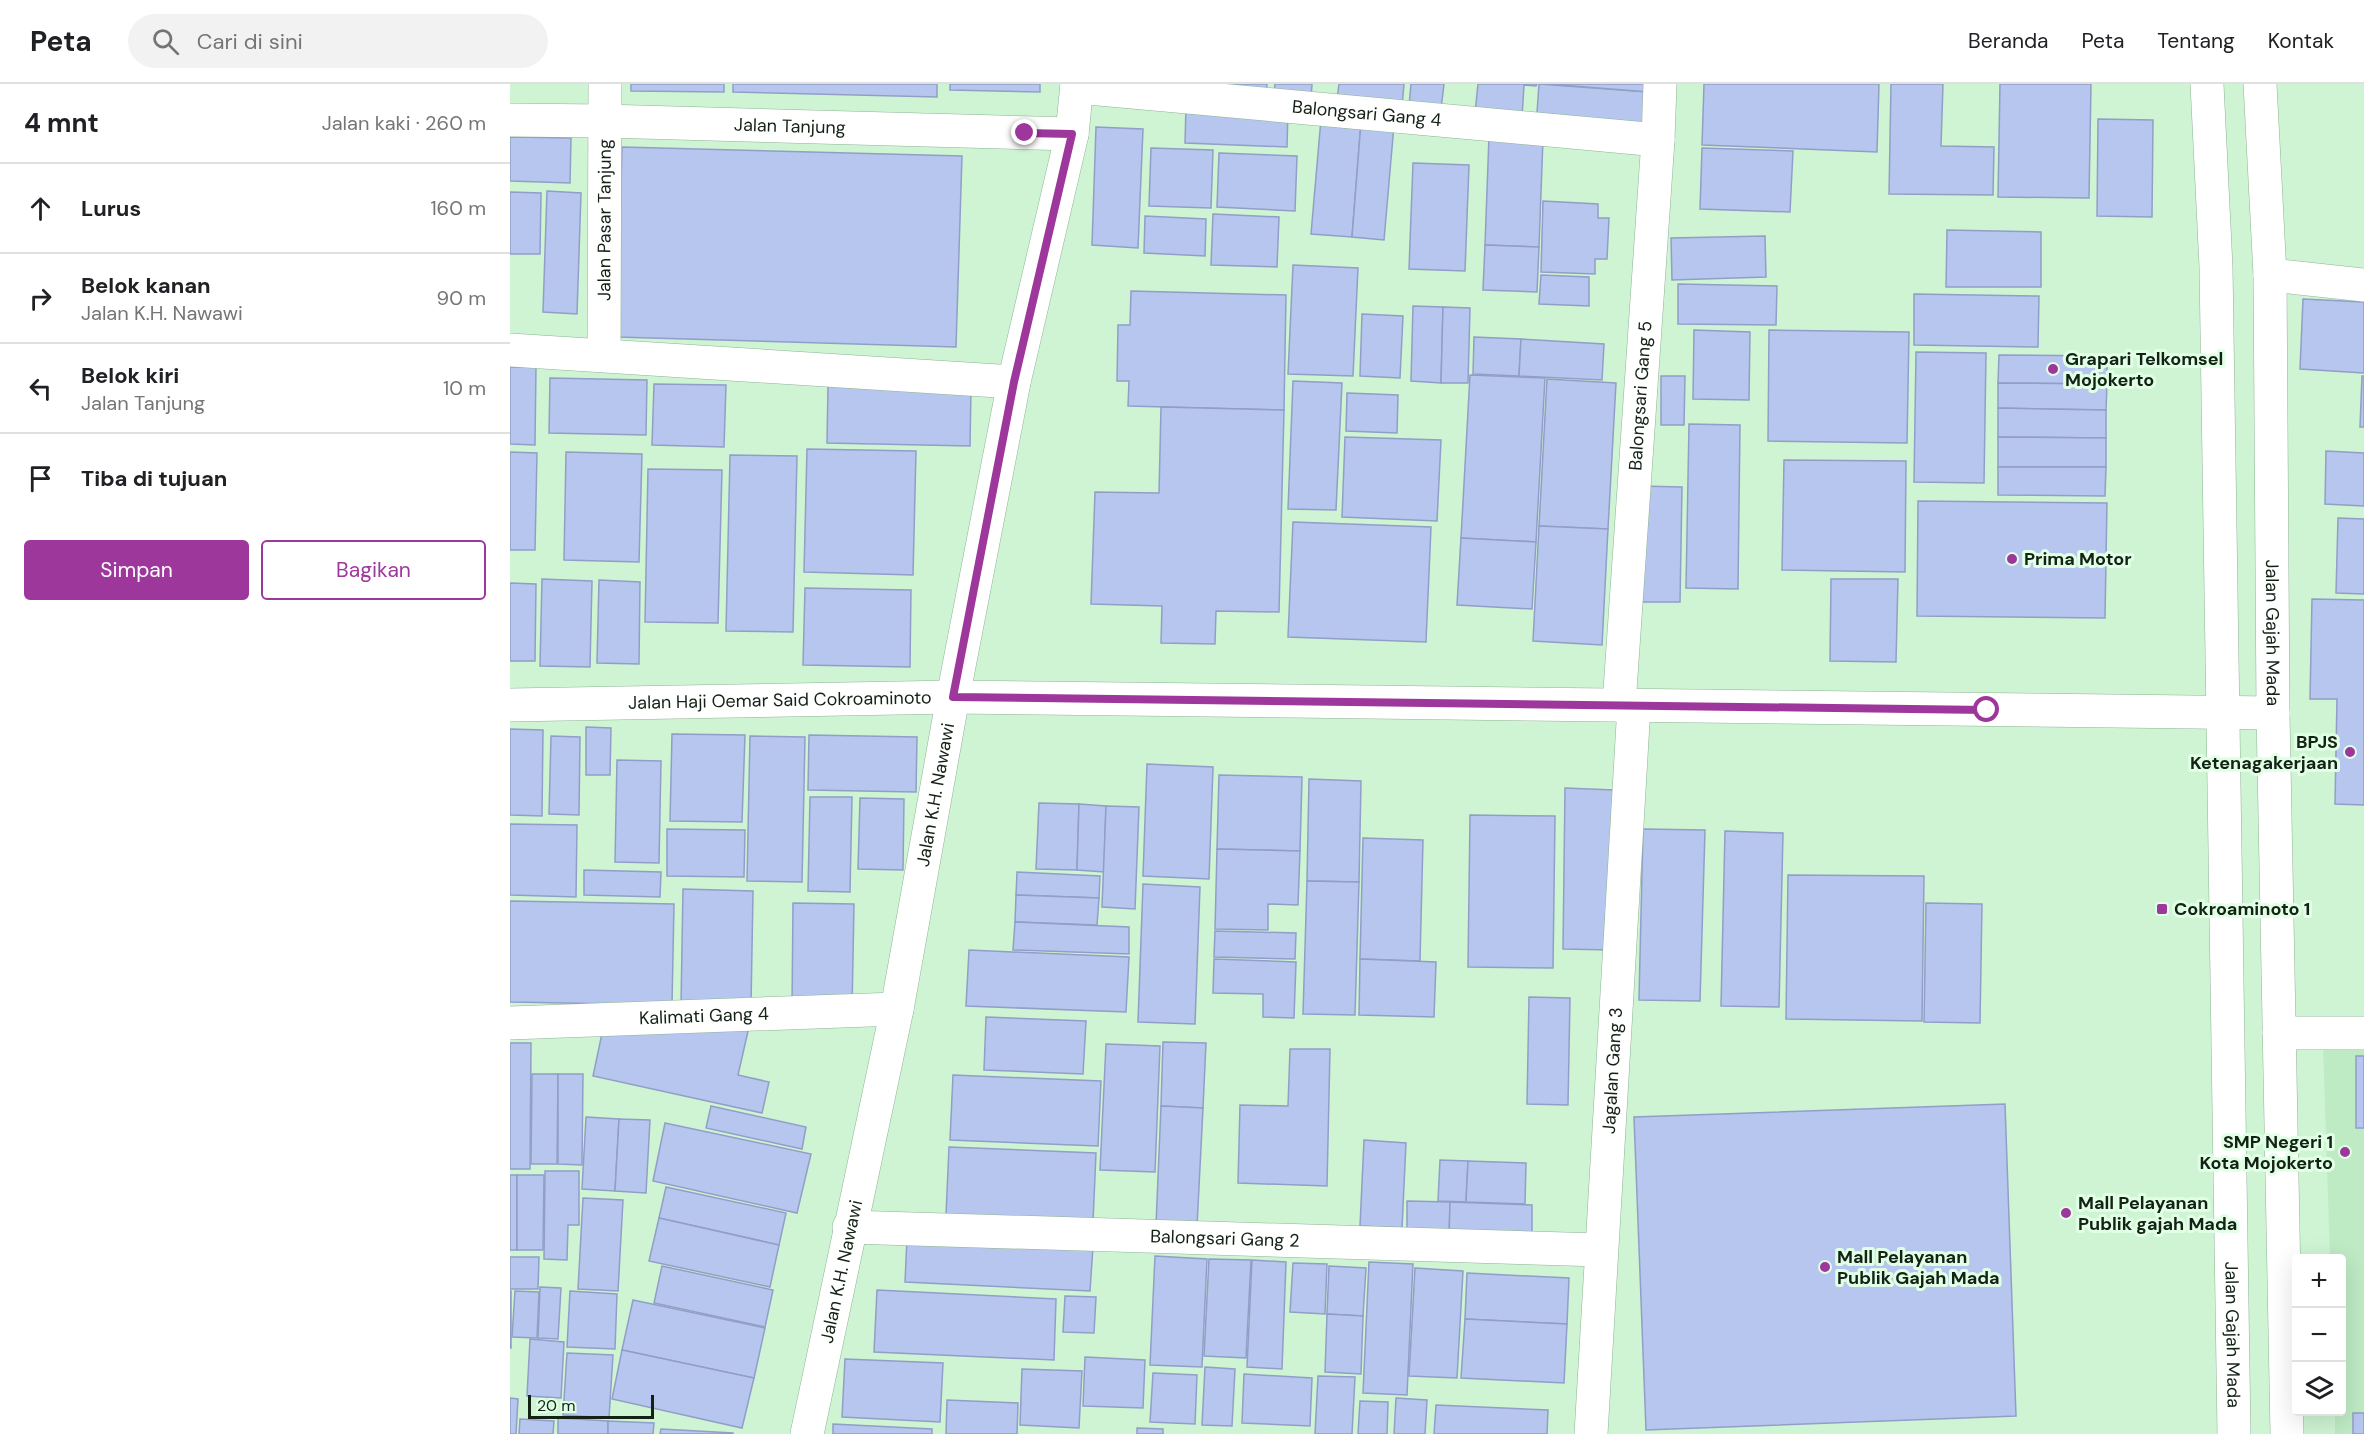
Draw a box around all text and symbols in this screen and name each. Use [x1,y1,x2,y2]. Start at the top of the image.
search box [128,14,548,68]
text: Peta [30,23,92,60]
icon: search [149,25,182,58]
text: Cari di sini [197,27,303,56]
text: Beranda [1968,27,2049,55]
text: Peta [2082,27,2124,55]
text: Tentang [2157,27,2235,55]
text: Kontak [2268,27,2334,55]
street label: Balongsari Gang 4 [1291,95,1443,132]
text: 4 mnt [24,106,99,140]
text: Jalan kaki · 260 m [322,110,486,136]
street label: Jalan Tanjung [734,113,846,140]
route end [1011,119,1037,145]
street label: Jalan Pasar Tanjung [592,139,617,301]
icon: ahead [24,192,57,225]
text: Lurus [81,194,141,223]
text: 160 m [430,195,486,221]
text: Belok kanan [81,271,211,300]
icon: right [24,282,57,315]
text: 90 m [437,285,486,311]
text: Jalan K.H. Nawawi [81,300,243,326]
street label: Balongsari Gang 5 [1623,320,1657,471]
place label: Grapari Telkomsel Mojokerto [2065,347,2223,392]
text: Belok kiri [81,361,179,390]
marker: Grapari Telkomsel Mojokerto [2046,362,2060,376]
icon: left [24,372,57,405]
text: 10 m [443,375,486,401]
text: Jalan Tanjung [81,390,205,416]
icon: arrive [24,462,57,495]
text: Tiba di tujuan [81,464,227,493]
button: Simpan [24,540,249,600]
button: Bagikan [261,540,486,600]
place label: Prima Motor [2024,547,2132,571]
marker: Prima Motor [2005,552,2019,566]
street label: Jalan Gajah Mada [2260,559,2285,706]
street label: Jalan Haji Oemar Said Cokroaminoto [628,685,932,715]
route start [1973,696,1999,722]
street label: Jalan K.H. Nawawi [911,721,960,869]
place label: BPJS Ketenagakerjaan [2190,730,2338,775]
marker: BPJS Ketenagakerjaan [2343,745,2357,759]
place label: Cokroaminoto 1 [2174,897,2310,921]
marker: Cokroaminoto 1 [2155,902,2169,916]
street label: Kalimati Gang 4 [639,1002,769,1030]
street label: Jagalan Gang 3 [1597,1007,1628,1135]
place label: SMP Negeri 1 Kota Mojokerto [2200,1130,2333,1175]
marker: SMP Negeri 1 Kota Mojokerto [2338,1145,2352,1159]
place label: Mall Pelayanan Publik gajah Mada [2078,1191,2237,1236]
street label: Jalan K.H. Nawawi [815,1198,868,1345]
marker: Mall Pelayanan Publik gajah Mada [2059,1206,2073,1220]
street label: Balongsari Gang 2 [1150,1224,1300,1253]
place label: Mall Pelayanan Publik Gajah Mada [1837,1245,2000,1290]
map controls [2292,1254,2346,1416]
button: + [2292,1254,2346,1308]
marker: Mall Pelayanan Publik Gajah Mada [1818,1260,1832,1274]
street label: Jalan Gajah Mada [2219,1261,2246,1408]
button: − [2292,1308,2346,1362]
button: layers [2292,1362,2346,1416]
scale bar [528,1392,654,1420]
text: 20 m [537,1395,576,1416]

